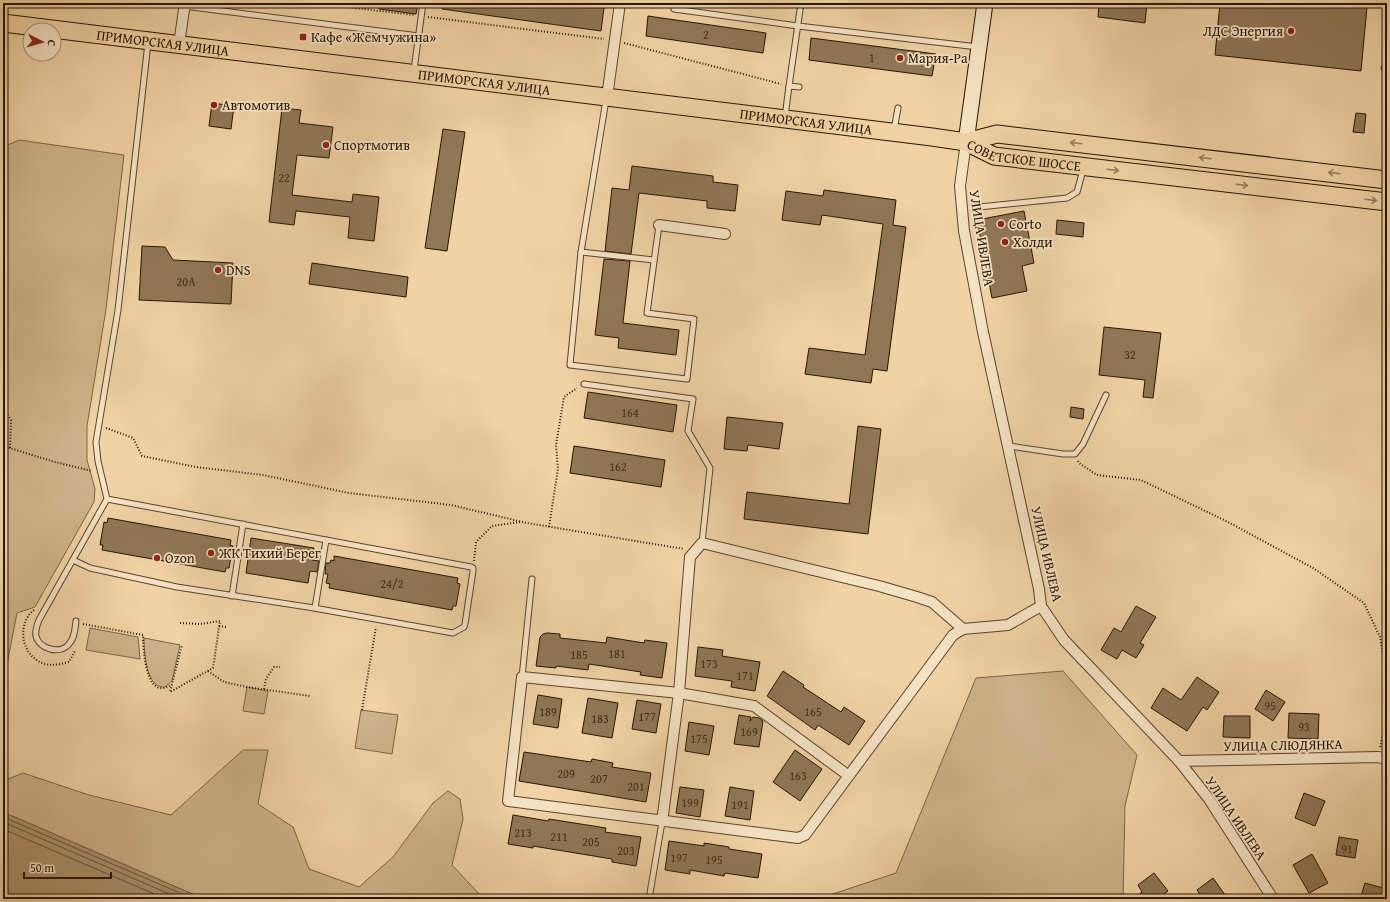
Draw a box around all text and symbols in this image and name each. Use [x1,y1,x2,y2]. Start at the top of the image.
place label: ЛДС Энергия [1203,21,1283,41]
north arrow [22,22,62,62]
street label: ПРИМОРСКАЯ УЛИЦА [95,25,231,61]
house number: 2 [703,26,709,43]
marker: ЛДС Энергия [1286,26,1296,36]
place label: Кафе «Жемчужина» [311,27,436,47]
marker: Кафе «Жемчужина» [298,32,308,42]
text: С [44,39,60,47]
place label: Мария-Ра [908,48,968,68]
house number: 1 [869,49,875,66]
marker: Мария-Ра [895,53,905,63]
street label: ПРИМОРСКАЯ УЛИЦА [417,64,552,100]
place label: Автомотив [222,95,290,115]
marker: Автомотив [209,100,219,110]
street label: ПРИМОРСКАЯ УЛИЦА [739,103,874,140]
street label: СОВЕТСКОЕ ШОССЕ [964,134,1082,176]
place label: Спортмотив [334,135,410,155]
marker: Спортмотив [321,140,331,150]
one-way arrow [1070,140,1083,147]
one-way arrow [1199,155,1212,162]
one-way arrow [1106,166,1119,174]
house number: 22 [278,169,290,186]
one-way arrow [1328,170,1341,177]
one-way arrow [1235,181,1248,189]
street label: УЛИЦА ИВЛЕВА [965,188,1000,288]
one-way arrow [1364,196,1377,204]
place label: Corto [1009,214,1042,234]
marker: Corto [996,219,1006,229]
place label: Холди [1013,232,1052,252]
marker: Холди [1000,237,1010,247]
place label: DNS [226,260,251,280]
marker: DNS [213,265,223,275]
house number: 20А [177,273,196,290]
house number: 32 [1124,346,1136,363]
house number: 164 [621,404,639,421]
house number: 162 [609,458,627,475]
street label: УЛИЦА ИВЛЕВА [1026,504,1068,604]
place label: ЖК Тихий Берег [218,543,321,563]
place label: Ozon [165,548,195,568]
marker: ЖК Тихий Берег [206,548,216,558]
marker: Ozon [152,553,162,563]
house number: 24/2 [381,575,404,592]
house number: 181 [608,645,626,662]
house number: 185 [570,646,588,663]
house number: 173 [700,655,718,672]
house number: 171 [736,667,754,684]
house number: 95 [1264,697,1276,714]
house number: 189 [539,703,557,720]
house number: 165 [804,703,822,720]
house number: 177 [638,708,656,725]
house number: 183 [591,710,609,727]
house number: 93 [1298,718,1310,735]
house number: 169 [740,723,758,740]
house number: 175 [690,730,708,747]
street label: УЛИЦА СЛЮДЯНКА [1223,734,1343,756]
house number: 209 [557,765,575,782]
house number: 163 [789,767,807,784]
house number: 207 [590,770,608,787]
street label: УЛИЦА ИВЛЕВА [1201,772,1272,864]
house number: 201 [627,778,645,795]
house number: 199 [681,794,699,811]
house number: 191 [731,796,749,813]
house number: 213 [514,824,532,841]
house number: 211 [550,828,568,845]
house number: 205 [582,833,600,850]
house number: 91 [1341,840,1353,857]
house number: 203 [617,842,635,859]
house number: 197 [670,849,688,866]
house number: 195 [705,851,723,868]
scale bar [24,854,111,880]
text: 50 m [30,859,54,876]

